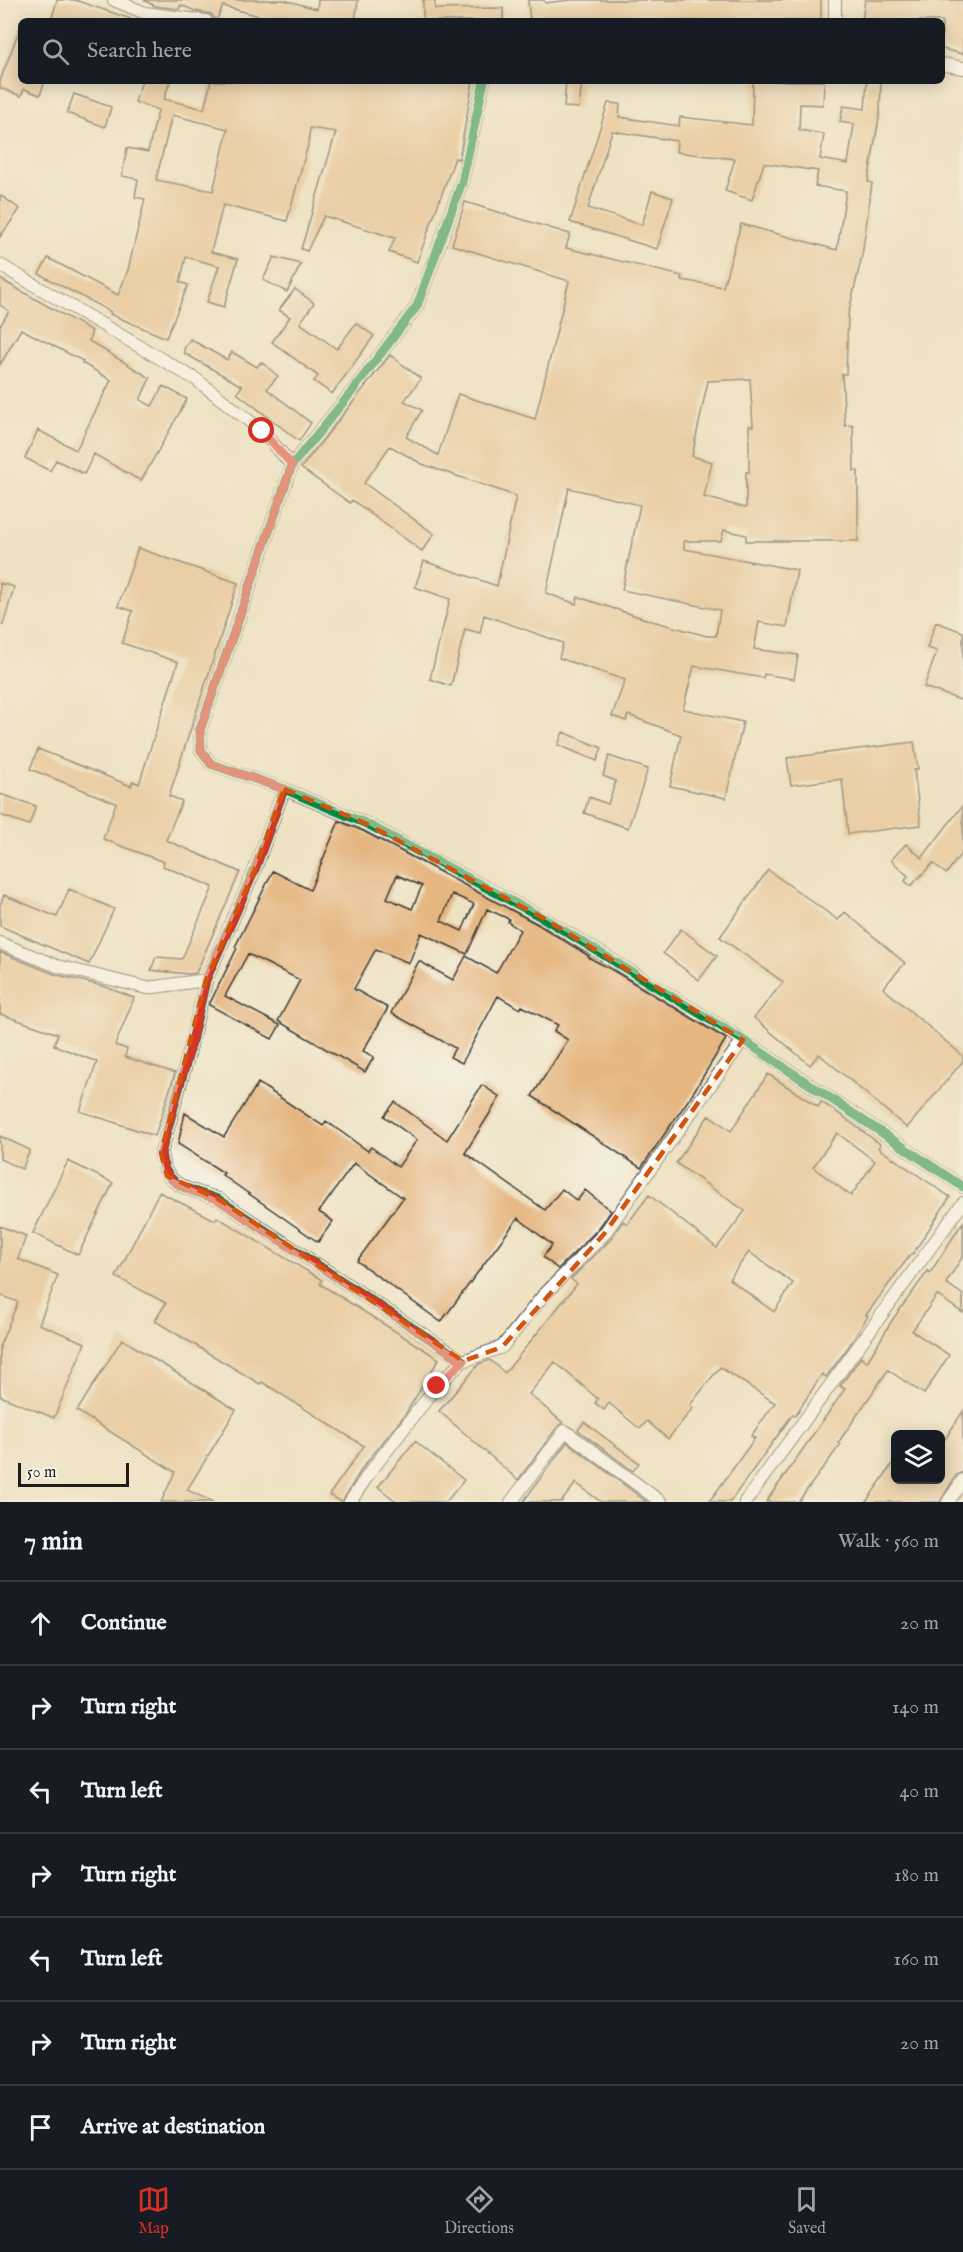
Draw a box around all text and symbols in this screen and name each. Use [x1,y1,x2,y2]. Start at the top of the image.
search box [18,18,945,84]
icon: search [39,35,72,68]
text: Search here [87,37,192,65]
route start [248,417,274,443]
route end [423,1372,449,1398]
map controls [891,1430,945,1484]
button: layers [891,1430,945,1484]
scale bar [18,1460,129,1488]
text: 50 m [27,1463,56,1483]
text: 7 min [24,1525,83,1558]
text: Walk · 560 m [838,1529,939,1554]
icon: ahead [24,1607,57,1640]
text: Continue [81,1609,167,1637]
text: 20 m [900,1611,939,1636]
icon: right [24,1691,57,1724]
text: Turn right [81,1693,176,1721]
text: 140 m [892,1695,939,1720]
icon: left [24,1775,57,1808]
text: Turn left [81,1777,163,1805]
text: 40 m [900,1779,939,1804]
icon: right [24,1859,57,1892]
text: Turn right [81,1861,176,1889]
text: 180 m [894,1863,939,1888]
icon: left [24,1943,57,1976]
text: Turn left [81,1945,163,1973]
text: 160 m [893,1947,939,1972]
icon: right [24,2027,57,2060]
text: Turn right [81,2029,176,2057]
text: 20 m [900,2031,939,2056]
icon: arrive [24,2111,57,2144]
text: Arrive at destination [81,2113,265,2141]
tab: Map [137,2183,170,2239]
tab: Directions [444,2183,514,2239]
tab: Saved [788,2183,826,2239]

